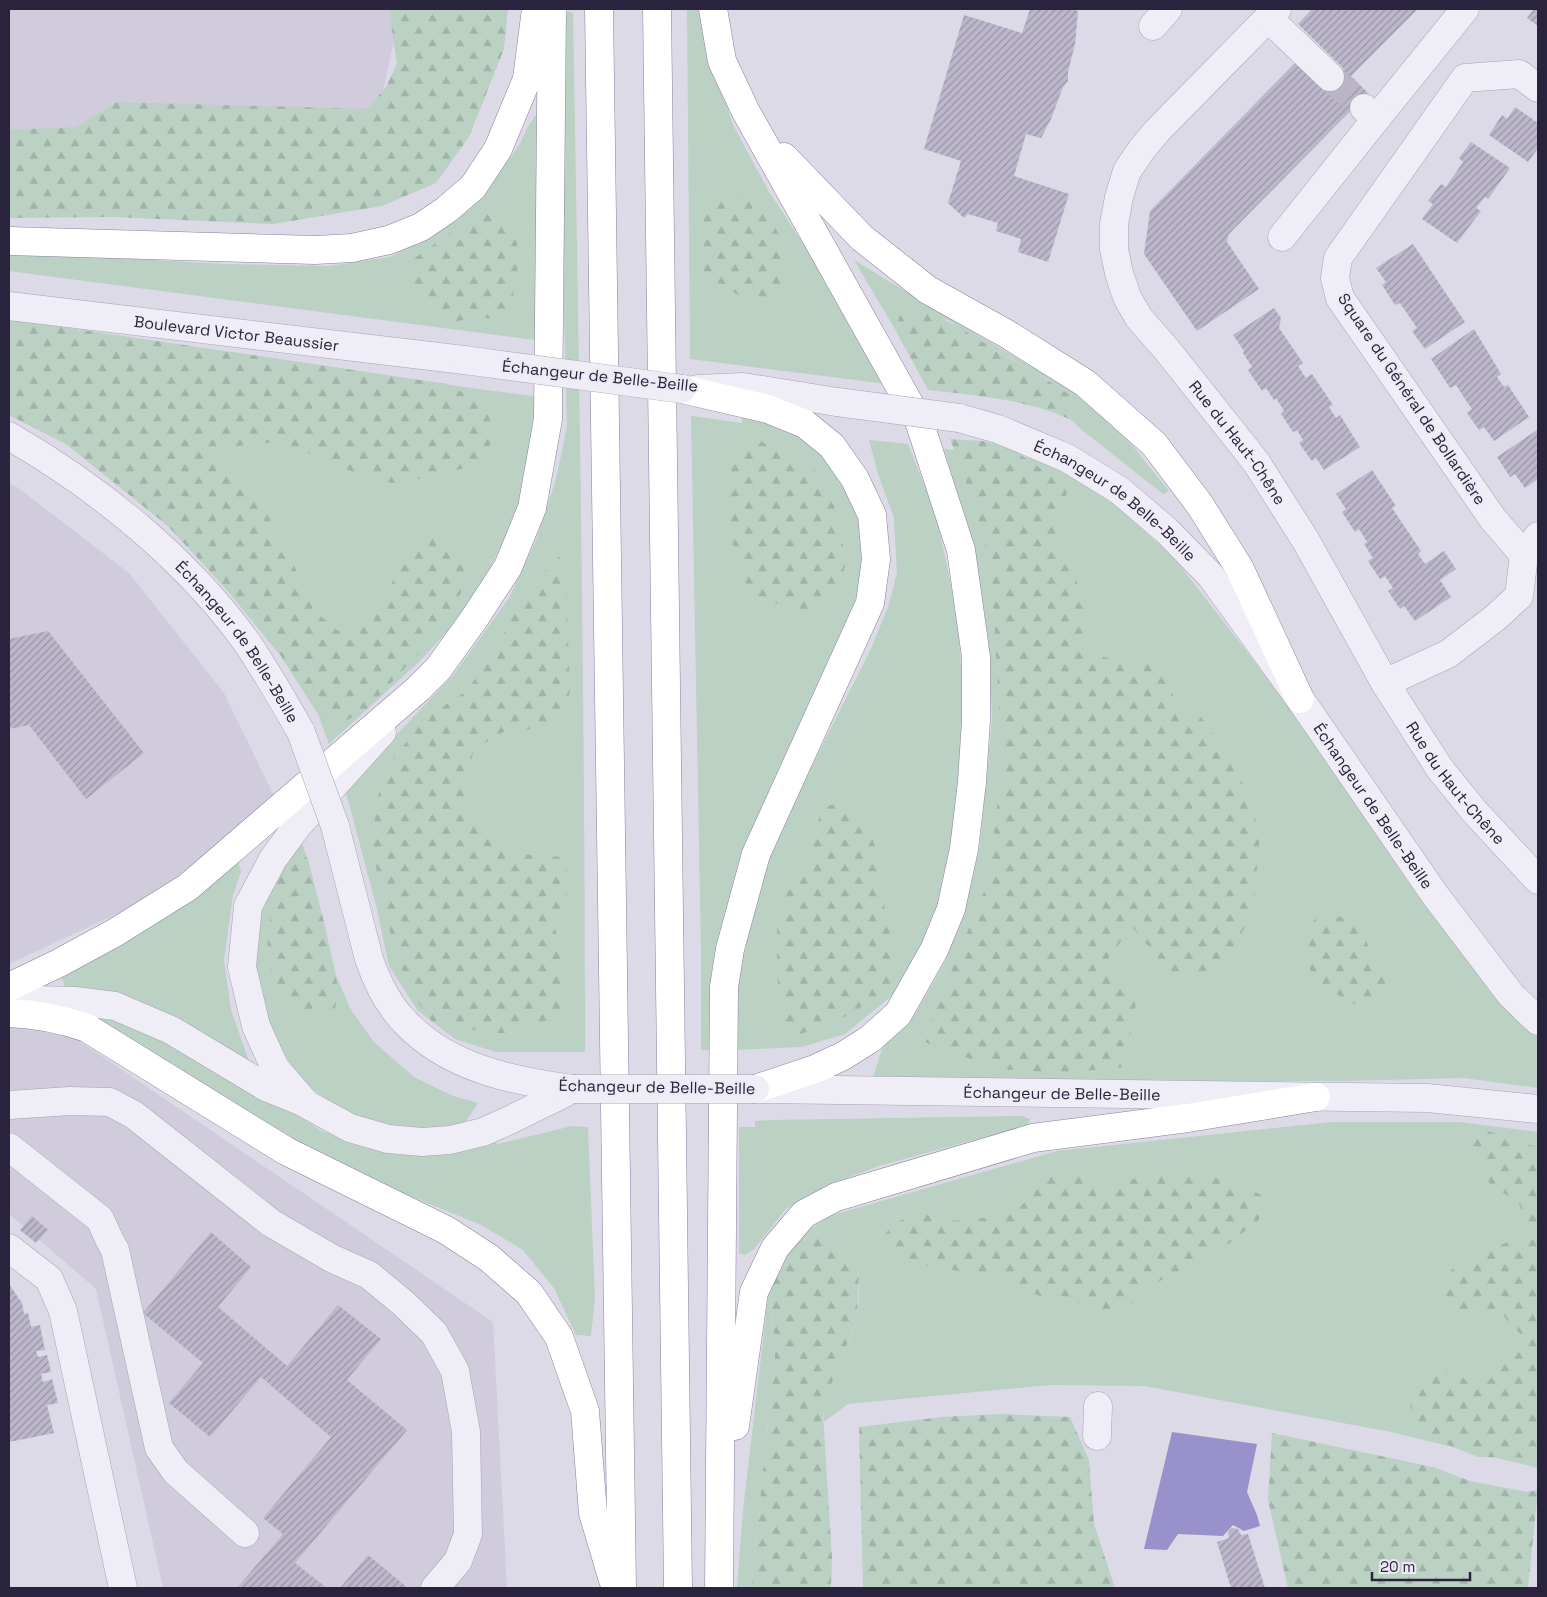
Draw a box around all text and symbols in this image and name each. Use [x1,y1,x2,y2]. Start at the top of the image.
street label: Square du Général de Bollardière [1333,289,1491,509]
street label: Boulevard Victor Beaussier [133,310,340,356]
street label: Échangeur de Belle-Beille [501,355,699,397]
street label: Rue du Haut-Chêne [1185,376,1291,509]
street label: Échangeur de Belle-Beille [1031,435,1201,565]
street label: Échangeur de Belle-Beille [171,556,304,726]
street label: Rue du Haut-Chêne [1402,717,1510,849]
street label: Échangeur de Belle-Beille [1309,719,1438,893]
street label: Échangeur de Belle-Beille [558,1075,756,1099]
street label: Échangeur de Belle-Beille [963,1081,1161,1105]
scale bar [1372,1550,1470,1582]
text: 20 m [1380,1557,1415,1576]

